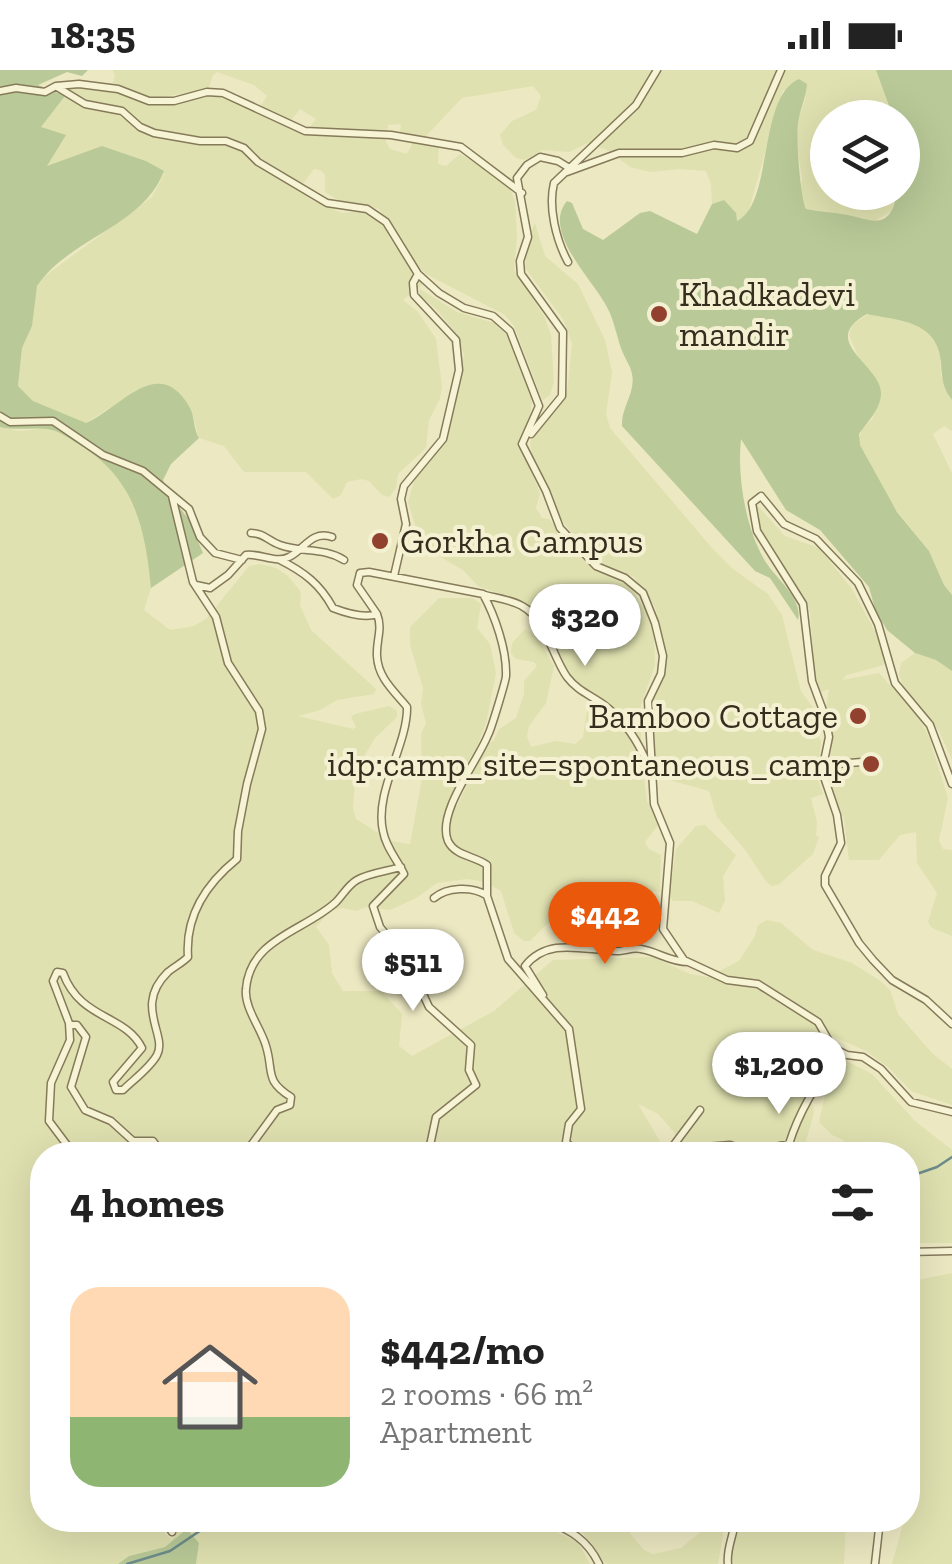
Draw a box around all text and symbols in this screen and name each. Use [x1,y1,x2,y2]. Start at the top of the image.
text: 18:35 [50,12,135,58]
map controls [810,100,920,210]
button: layers [810,100,920,210]
place label: Khadkadevi mandir [679,273,855,355]
marker: Khadkadevi mandir [648,303,670,325]
place label: Gorkha Campus [400,520,643,562]
marker: Gorkha Campus [369,530,391,552]
pin: $320 [526,584,644,669]
text: $320 [551,597,619,635]
place label: Bamboo Cottage [588,695,838,737]
marker: Bamboo Cottage [847,705,869,727]
place label: idp:camp_site=spontaneous_camp [327,743,851,785]
marker: idp:camp_site=spontaneous_camp [860,753,882,775]
pin: $442 [546,882,664,967]
text: $442 [570,895,640,933]
pin: $511 [354,929,472,1014]
text: $511 [384,942,442,980]
pin: $1,200 [698,1032,860,1117]
text: $1,200 [734,1045,824,1083]
icon: filters [825,1175,880,1230]
text: 4 homes [70,1177,225,1228]
text: $442/mo [380,1324,544,1375]
icon: home [150,1327,270,1447]
text: 2 rooms · 66 m² [380,1375,593,1413]
text: Apartment [380,1413,532,1451]

